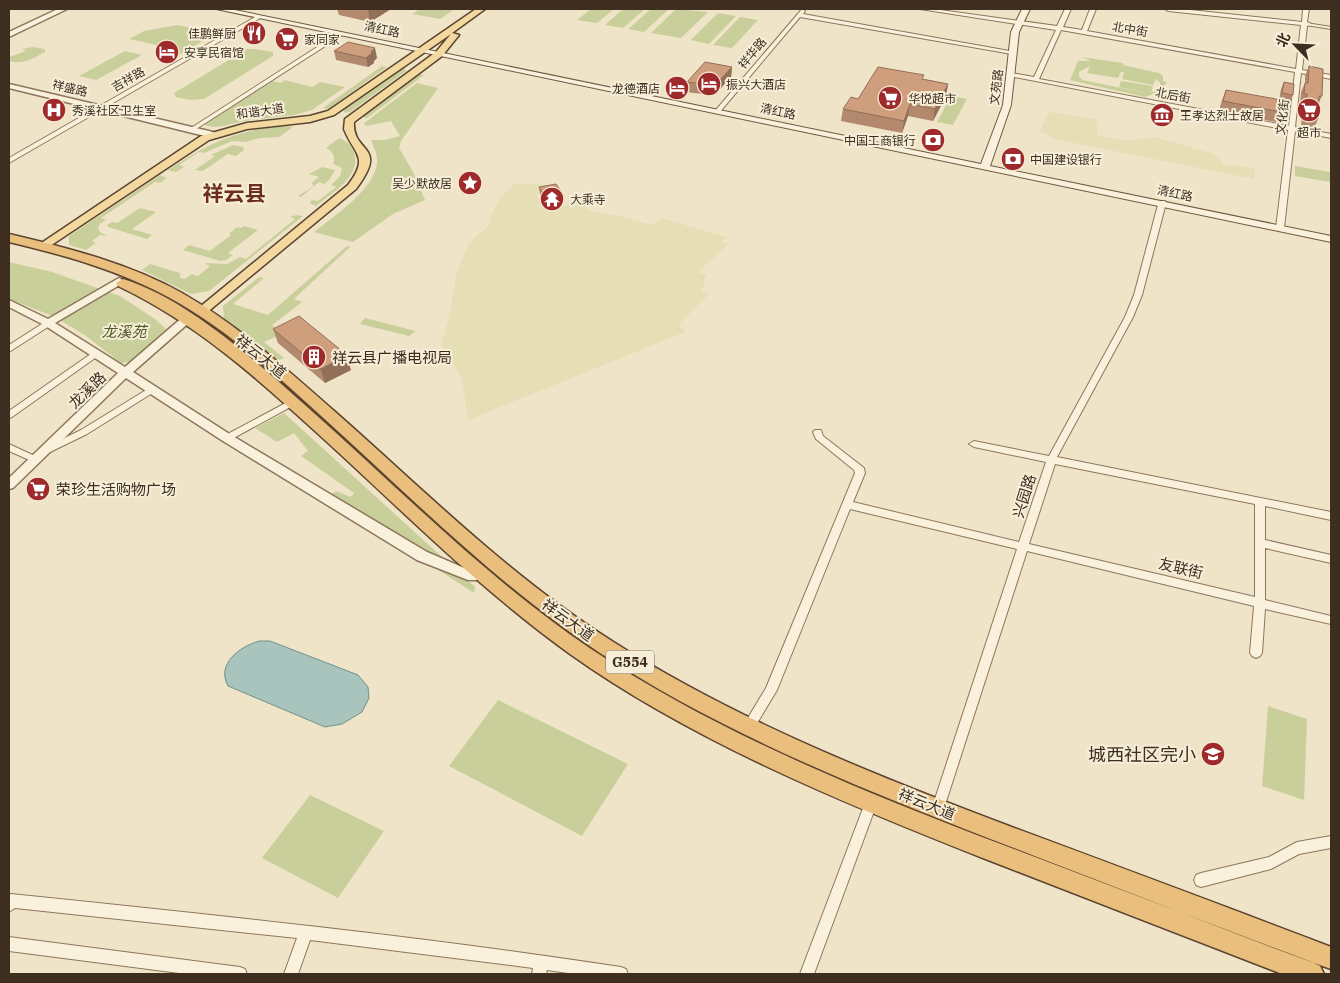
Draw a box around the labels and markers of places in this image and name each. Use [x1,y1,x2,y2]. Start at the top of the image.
restaurant icon: 佳鹏鲜厨 [241,20,267,46]
place label: 佳鹏鲜厨 [188,26,236,41]
supermarket icon: 家同家 [274,26,300,52]
place label: 家同家 [304,32,340,47]
hotel icon: 安享民宿馆 [154,39,180,65]
place label: 安享民宿馆 [184,45,244,60]
hotel icon: 振兴大酒店 [696,71,722,97]
hotel icon: 龙德酒店 [664,75,690,101]
place label: 振兴大酒店 [726,77,786,92]
place label: 龙德酒店 [612,81,660,96]
supermarket icon: 华悦超市 [877,85,903,111]
place label: 华悦超市 [908,91,956,106]
hospital icon: 秀溪社区卫生室 [41,97,67,123]
supermarket icon: 超市 [1296,97,1322,123]
museum icon: 王孝达烈士故居 [1149,102,1175,128]
place label: 秀溪社区卫生室 [72,103,156,118]
place label: 王孝达烈士故居 [1180,108,1264,123]
place label: 超市 [1297,125,1321,140]
bank icon: 中国工商银行 [920,127,946,153]
place label: 中国工商银行 [844,133,916,148]
bank icon: 中国建设银行 [1000,146,1026,172]
place label: 中国建设银行 [1030,152,1102,167]
place icon: 吴少默故居 [457,170,483,196]
place label: 吴少默故居 [392,176,452,191]
temple icon: 大乘寺 [539,186,565,212]
place label: 大乘寺 [570,192,606,207]
building icon: 祥云县广播电视局 [301,344,327,370]
place label: 祥云县广播电视局 [332,348,452,367]
supermarket icon: 荣珍生活购物广场 [25,476,51,502]
place label: 荣珍生活购物广场 [56,480,176,499]
school or university icon: 城西社区完小 [1200,741,1226,767]
place label: 城西社区完小 [1088,743,1196,766]

